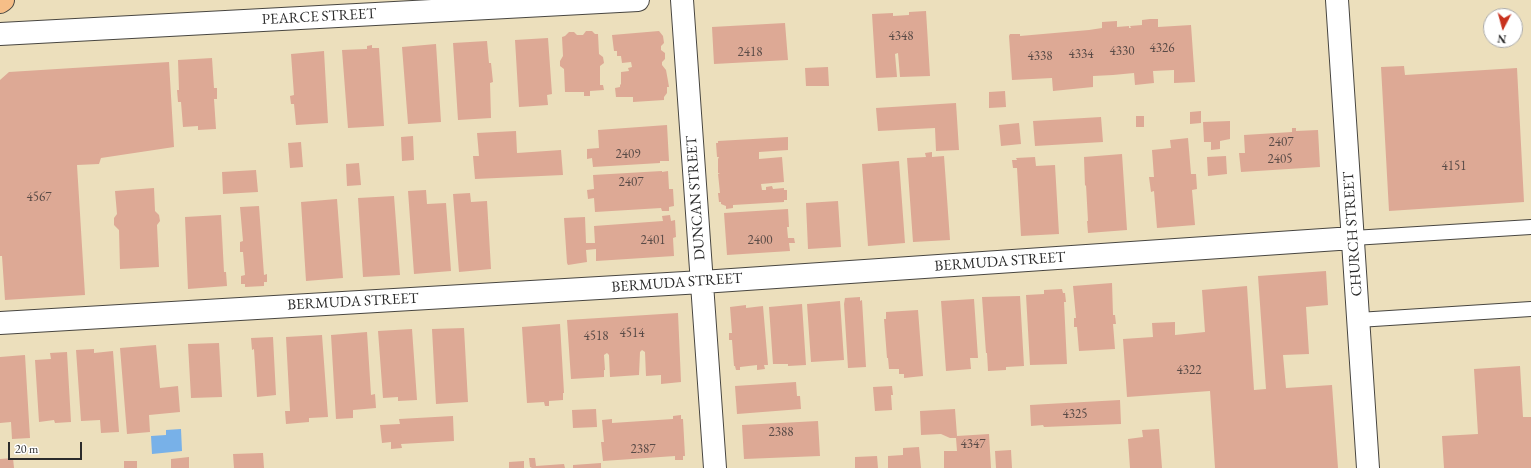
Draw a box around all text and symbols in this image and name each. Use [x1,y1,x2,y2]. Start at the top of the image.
street label: PEARCE STREET [261,5,377,29]
north arrow [1483,8,1523,48]
house number: 4348 [889,28,913,44]
text: N [1497,32,1507,46]
house number: 4326 [1150,40,1174,56]
house number: 4330 [1110,43,1134,59]
house number: 2418 [738,44,762,60]
house number: 4334 [1069,46,1093,62]
house number: 4338 [1028,48,1052,64]
house number: 2407 [1269,134,1293,150]
street label: DUNCAN STREET [683,135,709,261]
house number: 2409 [616,146,640,162]
house number: 2405 [1268,151,1292,167]
house number: 4151 [1442,158,1466,174]
street label: CHURCH STREET [1340,171,1366,297]
house number: 2407 [619,174,643,190]
house number: 4567 [27,189,51,205]
house number: 2401 [641,232,665,248]
house number: 2400 [748,232,772,248]
street label: BERMUDA STREET [934,248,1066,276]
street label: BERMUDA STREET [611,269,743,297]
street label: BERMUDA STREET [287,290,419,314]
house number: 4514 [620,325,644,341]
house number: 4518 [584,328,608,344]
house number: 4322 [1177,362,1201,378]
house number: 4325 [1063,406,1087,422]
house number: 2388 [769,424,793,440]
scale bar [10,434,84,460]
house number: 4347 [961,436,985,452]
text: 20 m [15,441,38,457]
house number: 2387 [631,441,655,457]

